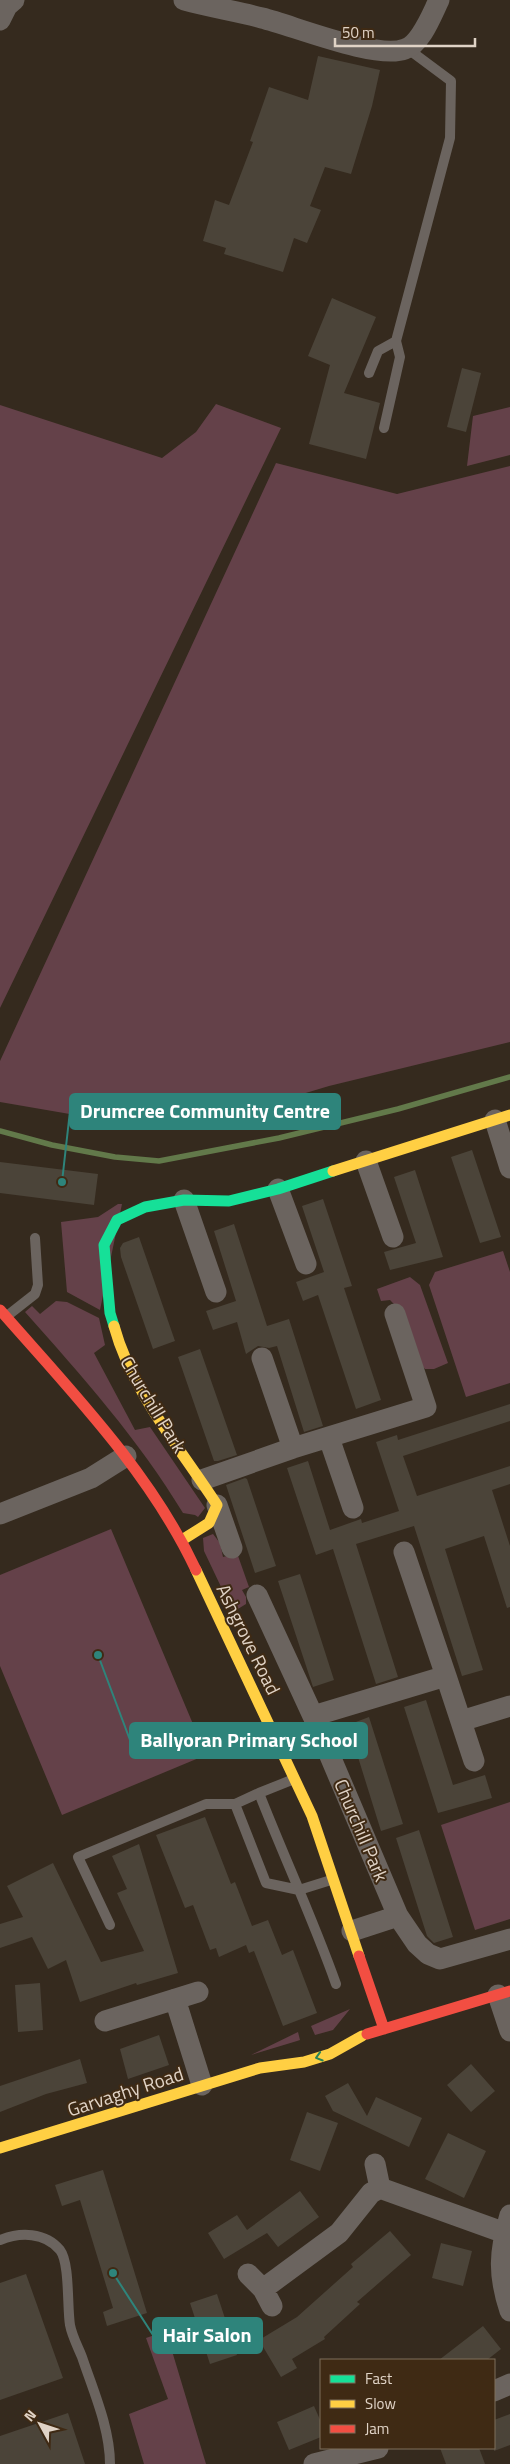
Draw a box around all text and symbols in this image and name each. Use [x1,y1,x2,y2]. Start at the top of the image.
scale bar [335,15,475,47]
text: 50 m [342,21,375,44]
callout: Drumcree Community Centre [70,1094,340,1129]
text: Drumcree Community Centre [80,1095,330,1126]
street label: Churchill Park [114,1350,194,1458]
street label: Ashgrove Road [210,1579,288,1699]
callout: Ballyoran Primary School [130,1723,367,1758]
text: Ballyoran Primary School [140,1724,358,1755]
street label: Churchill Park [327,1774,397,1886]
one-way arrow [315,2052,323,2062]
street label: Garvaghy Road [63,2059,187,2123]
callout: Hair Salon [153,2318,262,2353]
text: Hair Salon [163,2319,251,2350]
legend [320,2359,495,2449]
text: Fast [365,2367,393,2390]
text: Slow [365,2392,396,2415]
north arrow [15,2399,65,2449]
text: N [18,2405,41,2426]
text: Jam [365,2417,389,2440]

